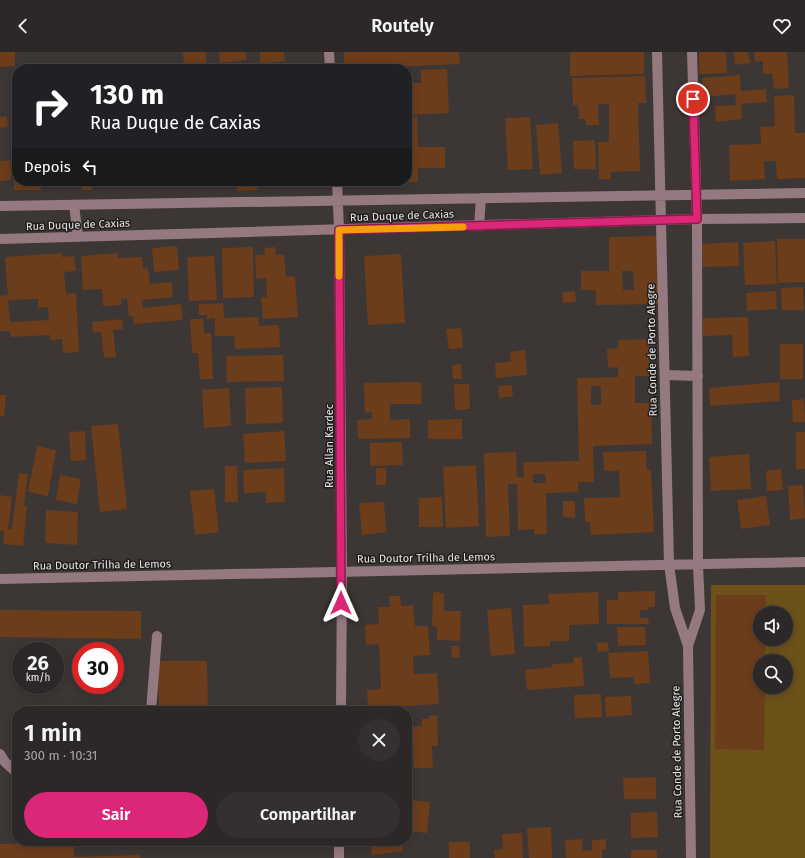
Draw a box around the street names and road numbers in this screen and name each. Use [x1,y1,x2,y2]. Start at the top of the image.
street label: Rua Duque de Caxias [350,208,454,224]
street label: Rua Duque de Caxias [26,217,130,233]
street label: Rua Conde de Porto Alegre [644,284,660,416]
street label: Rua Allan Kardec [323,404,336,488]
street label: Rua Doutor Trilha de Lemos [357,550,495,566]
street label: Rua Doutor Trilha de Lemos [33,557,171,573]
street label: Rua Conde de Porto Alegre [669,686,685,818]

